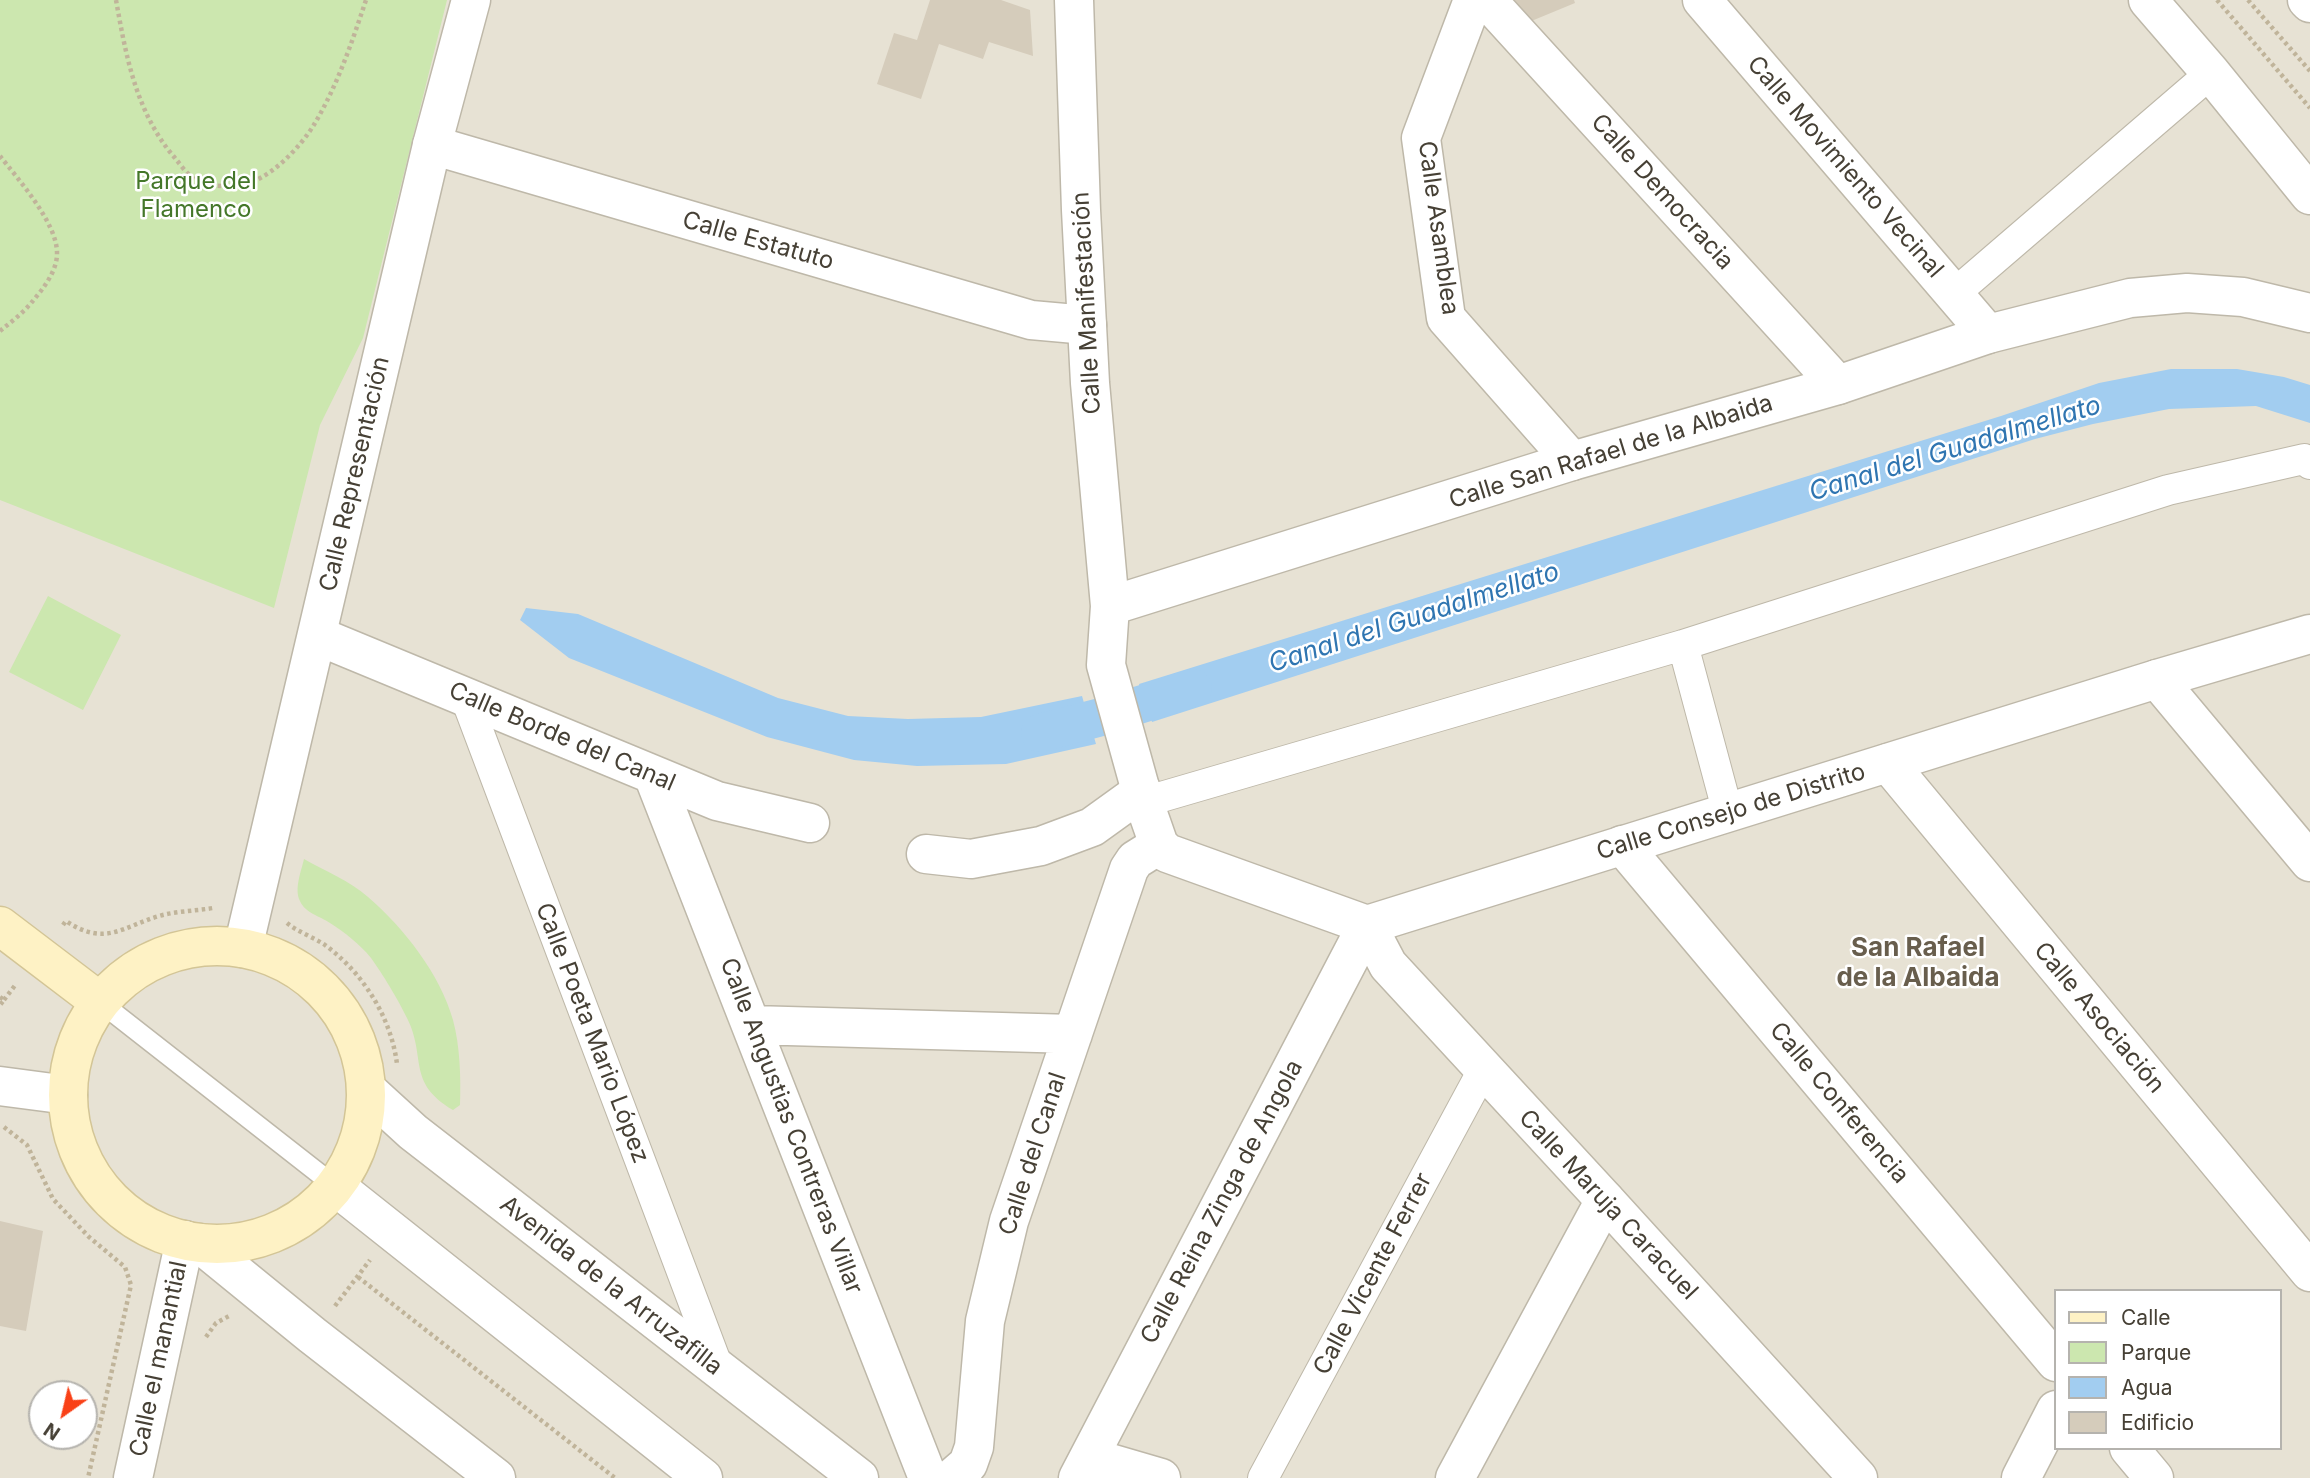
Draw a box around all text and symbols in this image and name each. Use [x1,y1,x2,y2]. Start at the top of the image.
street label: Calle Movimiento Vecinal [1741,50,1949,284]
street label: Calle Democracia [1585,108,1739,276]
street label: Calle Asamblea [1412,139,1464,317]
park label: Parque del Flamenco [135,168,257,224]
street label: Calle Manifestación [1067,191,1107,415]
street label: Calle Estatuto [679,206,837,276]
street label: Calle Representación [314,354,396,594]
street label: Calle San Rafael de la Albaida [1446,389,1776,515]
water label: Canal del Guadalmellato [1805,390,2105,508]
water label: Canal del Guadalmellato [1265,556,1563,680]
street label: Calle Borde del Canal [444,676,680,798]
street label: Calle Consejo de Distrito [1593,757,1869,867]
street label: Calle Poeta Mario López [529,899,655,1167]
district label: San Rafael de la Albaida [1836,932,2000,993]
street label: Calle Asociación [2028,937,2170,1099]
street label: Calle Angustias Contreras Villar [714,954,868,1298]
street label: Calle Conferencia [1763,1017,1915,1189]
street label: Calle Reina Zinga de Angola [1135,1055,1309,1349]
street label: Calle del Canal [993,1069,1073,1239]
street label: Calle Maruja Caracuel [1513,1104,1703,1306]
street label: Calle Vicente Ferrer [1308,1168,1438,1380]
street label: Avenida de la Arruzafilla [494,1190,728,1382]
street label: Calle el manantial [124,1259,194,1459]
legend [2054,1289,2282,1450]
text: Calle [2121,1305,2171,1330]
text: Parque [2121,1340,2191,1365]
text: Agua [2121,1375,2173,1400]
north arrow [28,1380,98,1450]
text: Edificio [2121,1410,2194,1435]
text: N [40,1418,65,1445]

